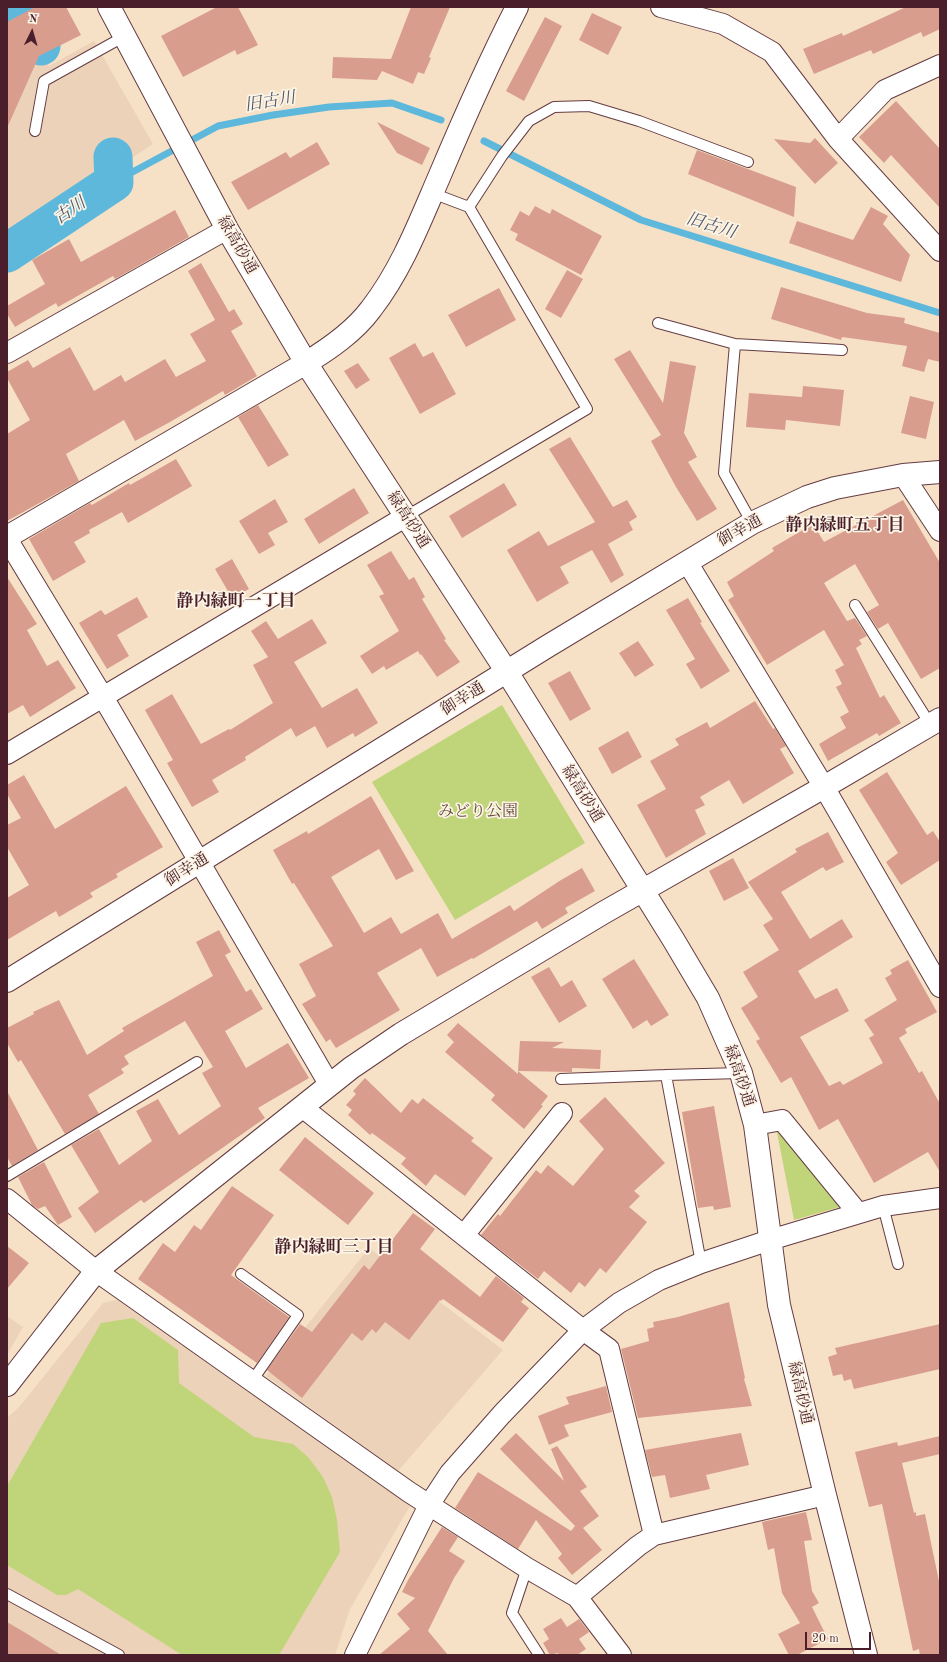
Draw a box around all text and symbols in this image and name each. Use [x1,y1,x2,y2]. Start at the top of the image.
north arrow [12,12,52,52]
text: N [28,14,38,25]
water label: 旧古川 [243,88,297,116]
water label: 古川 [50,193,90,229]
water label: 旧古川 [684,209,738,243]
street label: 緑高砂通 [213,212,261,278]
street label: 緑高砂通 [383,488,433,552]
street label: 御幸通 [714,511,766,551]
district label: 静内緑町五丁目 [786,516,904,536]
district label: 静内緑町一丁目 [177,592,295,612]
street label: 御幸通 [438,678,488,720]
street label: 緑高砂通 [557,762,607,826]
park label: みどり公園 [438,802,518,822]
street label: 御幸通 [162,849,212,891]
street label: 緑高砂通 [720,1043,758,1109]
district label: 静内緑町三丁目 [275,1238,393,1258]
street label: 緑高砂通 [783,1360,817,1426]
scale bar [807,1624,873,1650]
text: 20 m [812,1633,839,1645]

